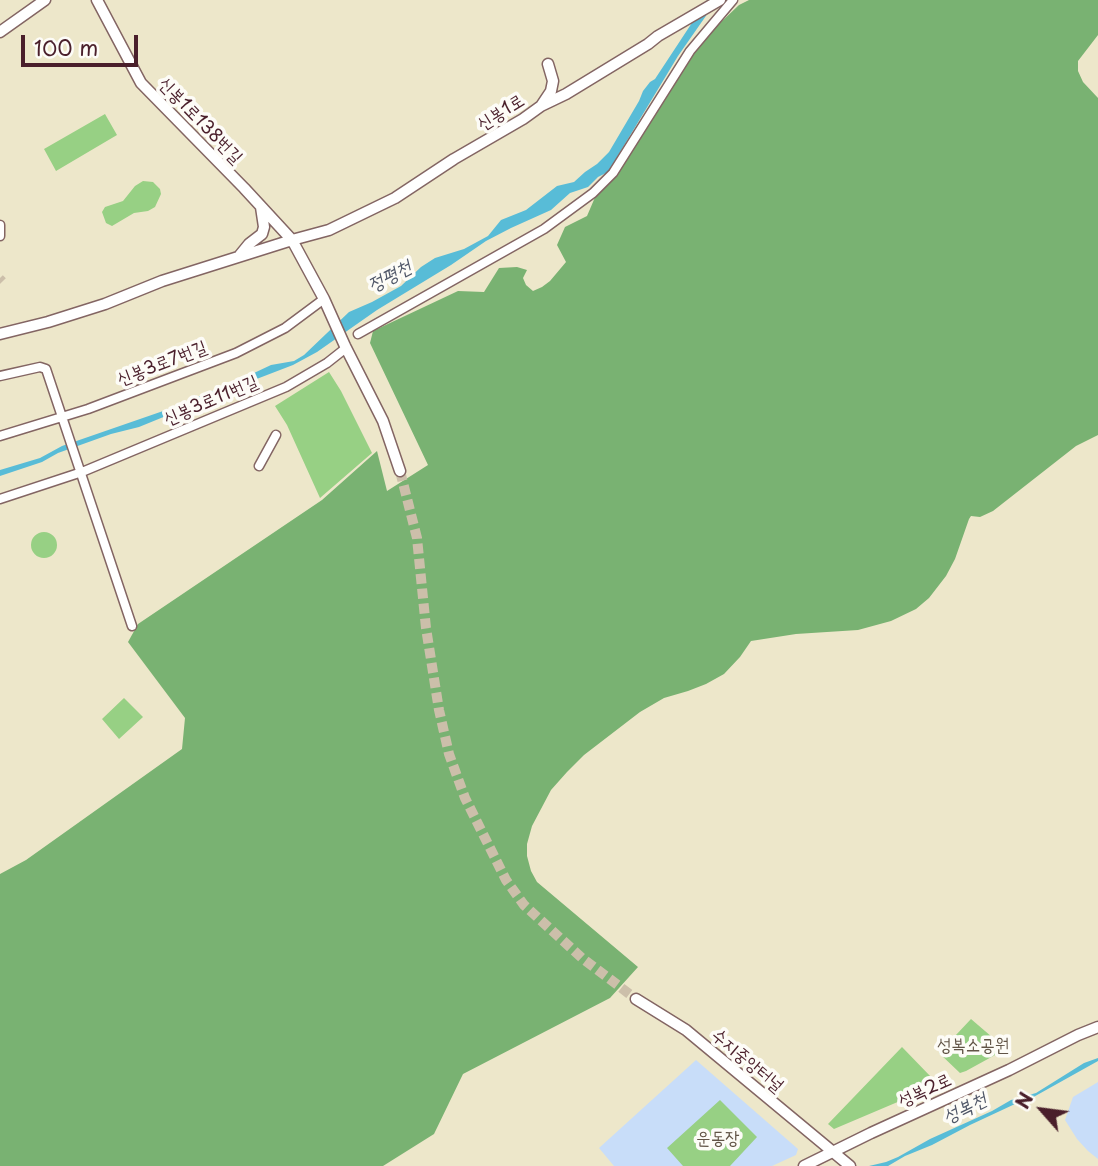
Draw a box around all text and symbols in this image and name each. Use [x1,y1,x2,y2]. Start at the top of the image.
scale bar [24,21,142,65]
text: 100 m [34,31,98,63]
street label: 신봉1로138번길 [153,73,247,169]
street label: 신봉1로 [473,90,529,136]
water label: 정평천 [364,256,416,298]
street label: 신봉3로7번길 [114,337,210,391]
street label: 신봉3로11번길 [161,371,261,431]
street label: 수지중앙터널 [707,1025,787,1097]
park label: 성복소공원 [937,1035,1009,1057]
street label: 성복2로 [895,1069,955,1113]
north arrow [1007,1075,1077,1145]
text: N [1008,1087,1039,1113]
water label: 성복천 [939,1089,991,1129]
park label: 운동장 [696,1128,740,1150]

